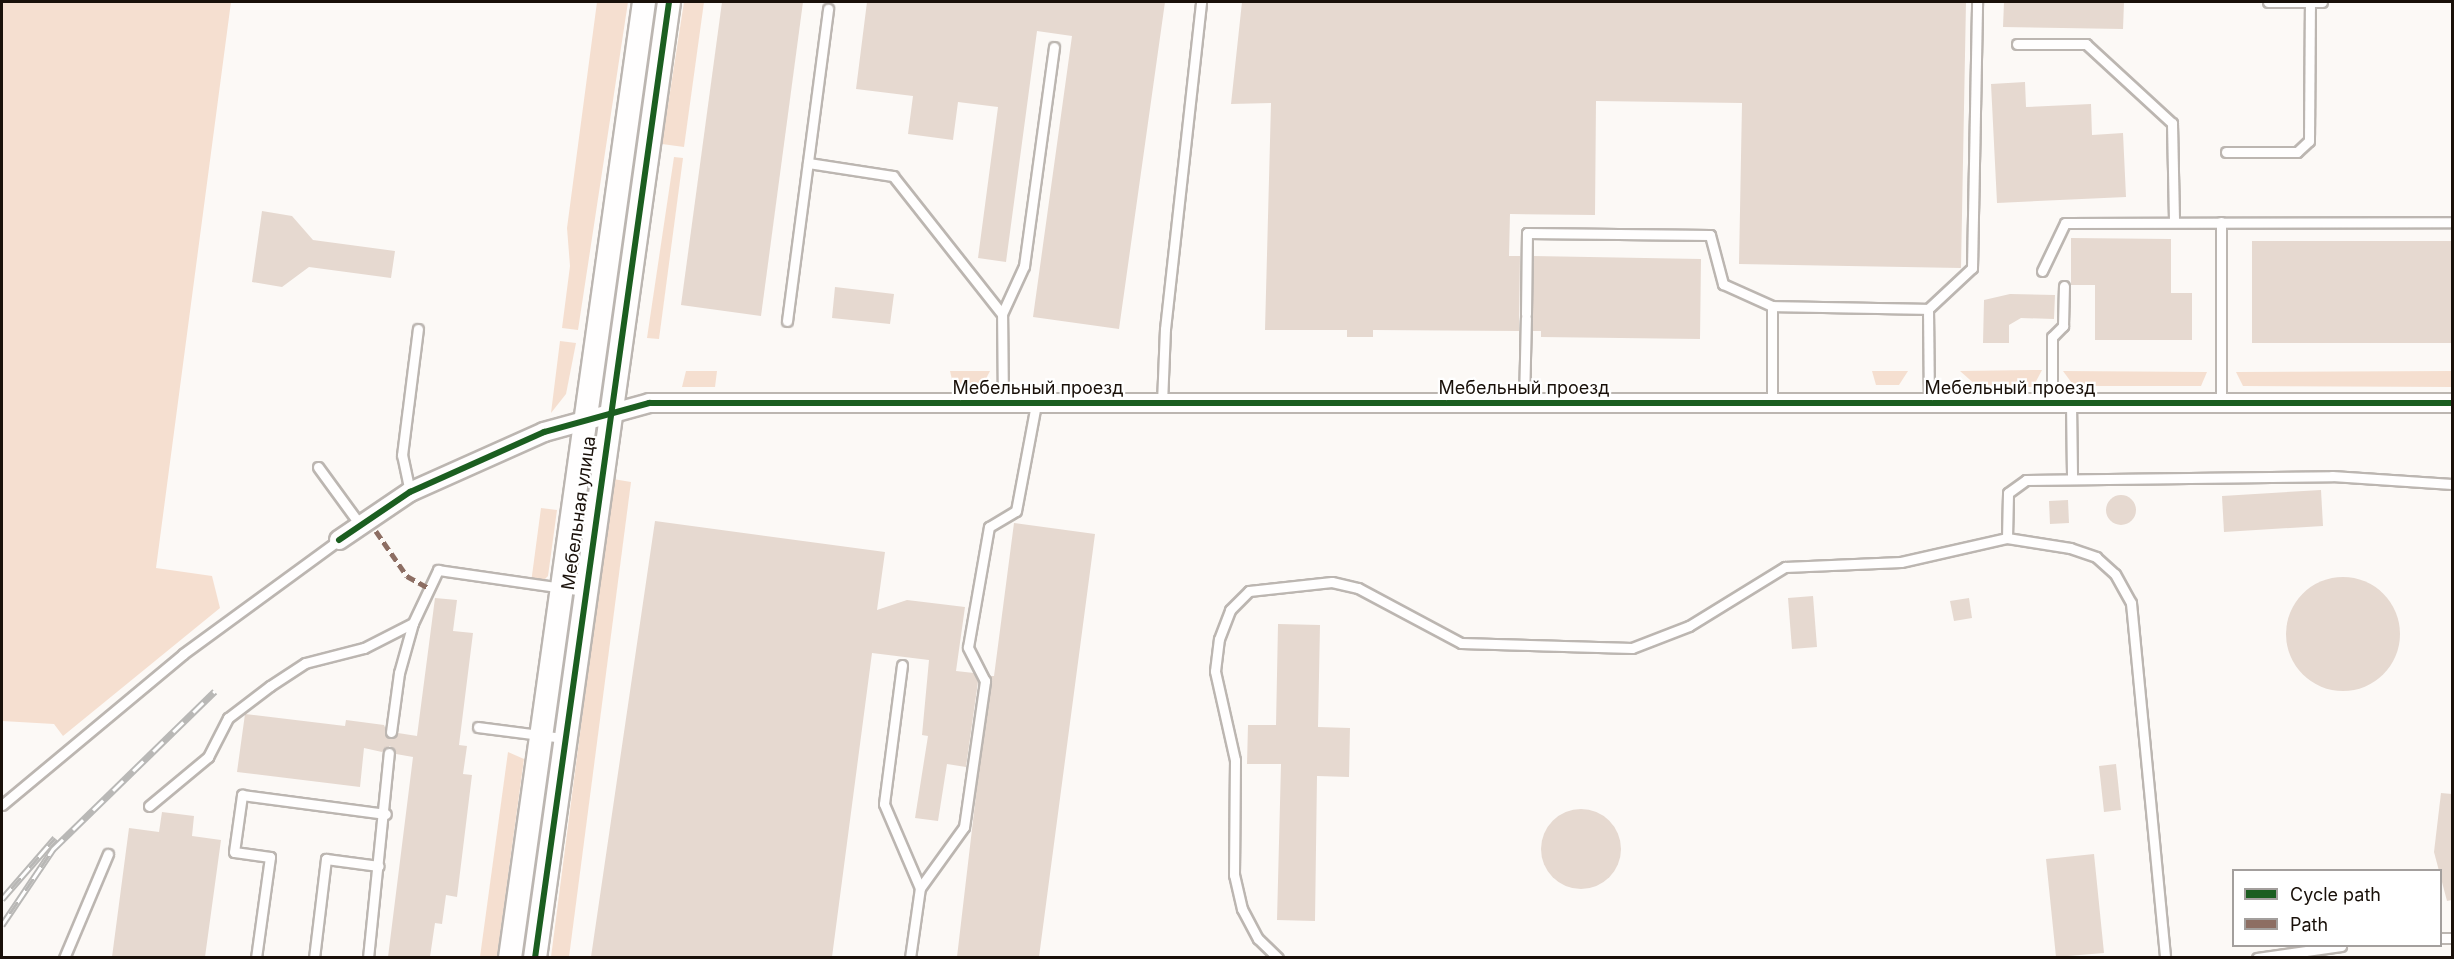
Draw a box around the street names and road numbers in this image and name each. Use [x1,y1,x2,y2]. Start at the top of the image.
street label: Мебельный проезд [952,377,1124,399]
street label: Мебельный проезд [1438,377,1610,399]
street label: Мебельный проезд [1924,377,2096,399]
street label: Мебельная улица [558,435,600,591]

